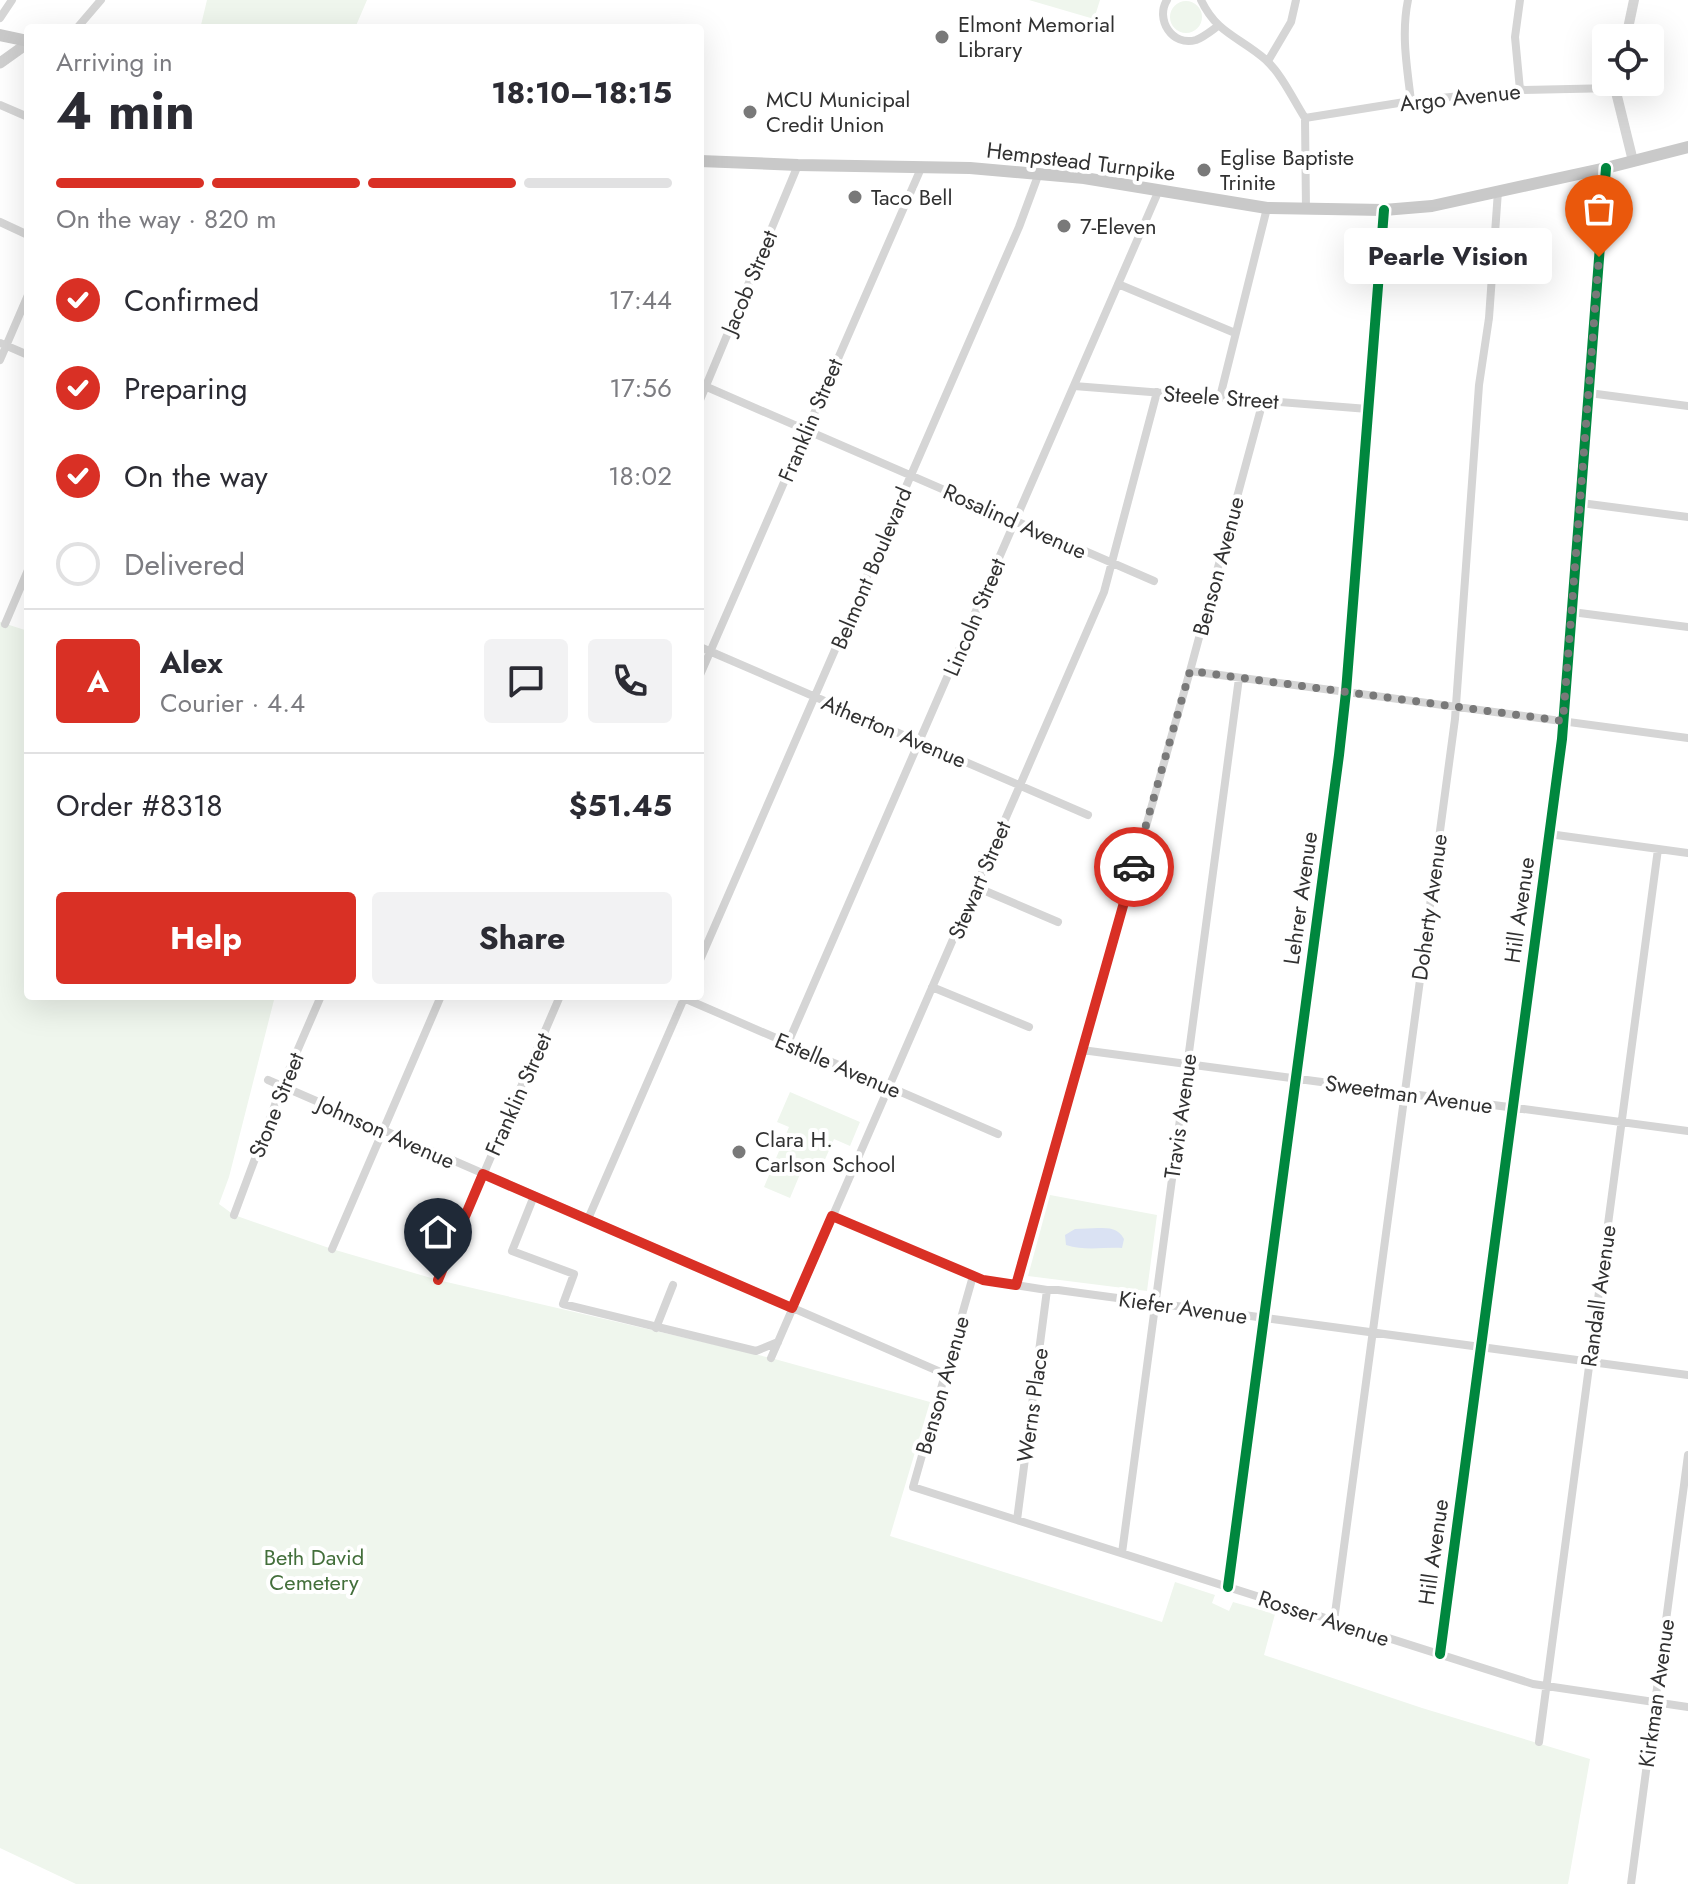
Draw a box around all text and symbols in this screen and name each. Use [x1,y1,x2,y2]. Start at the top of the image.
place label: Elmont Memorial Library [958,8,1115,65]
map controls [1592,24,1664,96]
button: locate [1592,24,1664,96]
marker: Elmont Memorial Library [933,28,951,46]
text: Arriving in [56,43,173,81]
text: 18:10–18:15 [491,71,672,114]
text: 4 min [56,73,195,149]
street label: Argo Avenue [1398,75,1522,119]
place label: MCU Municipal Credit Union [766,83,910,140]
marker: MCU Municipal Credit Union [741,103,759,121]
street label: Hempstead Turnpike [985,134,1177,188]
place label: Eglise Baptiste Trinite [1220,141,1354,198]
marker: Eglise Baptiste Trinite [1195,161,1213,179]
pin [1565,175,1633,257]
place label: Taco Bell [871,181,952,213]
icon: bag [1577,187,1621,231]
marker: Taco Bell [846,188,864,206]
text: On the way · 820 m [56,200,277,238]
place label: 7-Eleven [1080,210,1157,242]
marker: 7-Eleven [1055,217,1073,235]
street label: Jacob Street [712,224,786,342]
callout: Pearle Vision [1343,229,1551,285]
text: Pearle Vision [1368,237,1528,275]
icon: check [56,278,100,322]
text: Confirmed [124,279,259,322]
text: 17:44 [609,281,672,319]
street label: Franklin Street [770,353,851,487]
icon: check [56,366,100,410]
text: Preparing [124,367,248,410]
text: 17:56 [609,369,672,407]
street label: Steele Street [1162,377,1280,417]
icon: check [56,454,100,498]
text: On the way [124,455,268,498]
text: 18:02 [608,457,672,495]
street label: Rosalind Avenue [938,475,1092,567]
street label: Belmont Boulevard [822,482,920,654]
street label: Benson Avenue [1184,493,1252,639]
text: Delivered [124,543,245,586]
street label: Lincoln Street [935,552,1014,681]
button: chat [484,639,568,723]
button: phone [588,639,672,723]
text: Alex [160,641,223,684]
text: A [87,660,109,703]
text: Courier · 4.4 [160,684,305,722]
street label: Atherton Avenue [817,686,971,776]
text: Order #8318 [56,784,223,827]
text: $51.45 [569,784,672,827]
street label: Stewart Street [940,815,1019,944]
courier [1094,827,1174,907]
street label: Lehrer Avenue [1275,829,1325,967]
street label: Doherty Avenue [1403,832,1455,982]
icon: car [1112,845,1156,889]
street label: Hill Avenue [1496,855,1542,965]
button: Help [56,892,356,984]
button: Share [372,892,672,984]
street label: Estelle Avenue [770,1024,906,1106]
street label: Franklin Street [477,1027,560,1161]
street label: Stone Street [240,1047,312,1163]
street label: Travis Avenue [1155,1051,1205,1181]
street label: Sweetman Avenue [1323,1066,1495,1122]
street label: Johnson Avenue [309,1086,460,1177]
place label: Clara H. Carlson School [755,1123,896,1180]
marker: Clara H. Carlson School [730,1143,748,1161]
pin [404,1198,472,1280]
icon: home [416,1210,460,1254]
street label: Randall Avenue [1572,1223,1624,1369]
street label: Kiefer Avenue [1117,1282,1249,1332]
street label: Benson Avenue [907,1312,977,1458]
street label: Werns Place [1008,1346,1056,1464]
street label: Hill Avenue [1410,1497,1456,1607]
park label: Beth David Cemetery [264,1541,364,1598]
street label: Rosser Avenue [1254,1582,1394,1654]
street label: Kirkman Avenue [1630,1617,1682,1769]

